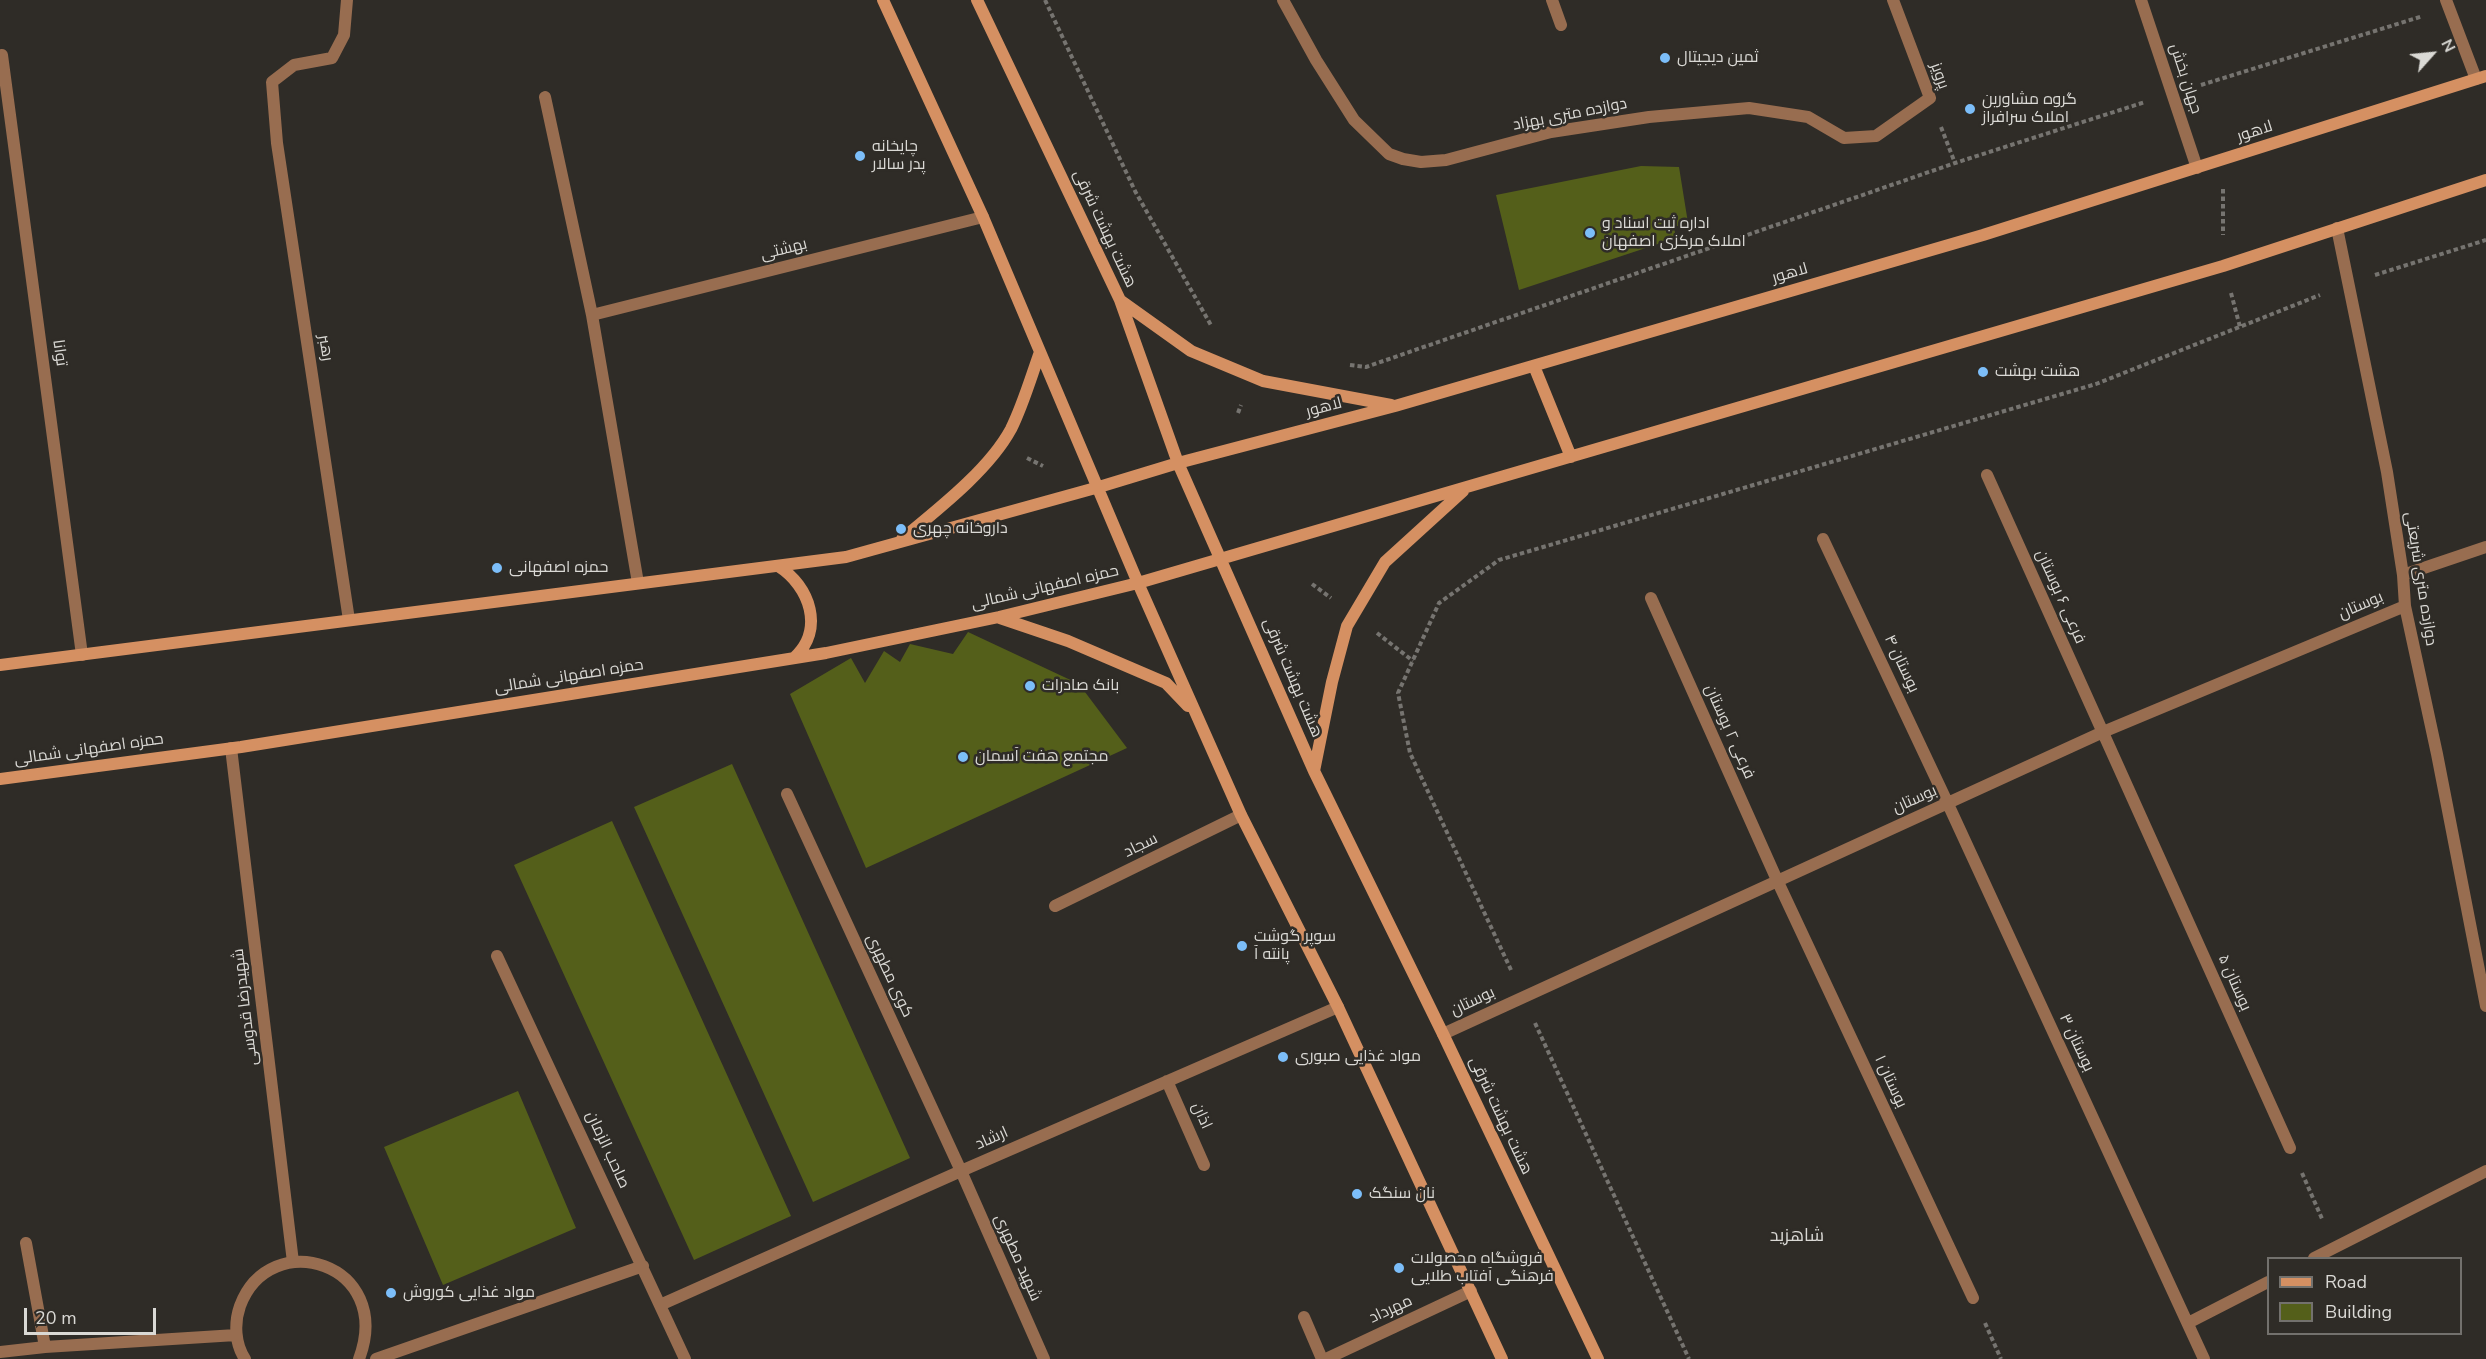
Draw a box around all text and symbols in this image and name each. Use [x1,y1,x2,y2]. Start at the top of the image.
north arrow [2402,24,2462,84]
text: N [2436,36,2461,56]
street label: جهان بخش [2165,41,2205,117]
place label: ثمین دیجیتال [1677,48,1759,68]
marker: ثمین دیجیتال [1658,51,1672,65]
street label: پرویز [1925,60,1953,92]
place label: گروه مشاورین املاک سرافراز [1982,90,2077,128]
street label: دوازده متری بهزاد [1511,95,1629,135]
marker: گروه مشاورین املاک سرافراز [1963,102,1977,116]
street label: لاهور [2235,117,2275,147]
place label: چایخانه پدر سالار [872,137,926,175]
marker: چایخانه پدر سالار [853,149,867,163]
street label: هشت بهشت شرقی [1068,167,1140,291]
place label: اداره ثبت اسناد و املاک مرکزی اصفهان [1602,214,1746,252]
marker: اداره ثبت اسناد و املاک مرکزی اصفهان [1583,226,1597,240]
street label: بهشتی [759,235,809,265]
street label: لاهور [1770,260,1810,288]
street label: رهبر [313,333,337,363]
street label: توانا [48,338,70,368]
place label: هشت بهشت [1995,362,2080,382]
marker: هشت بهشت [1976,365,1990,379]
street label: لاهور [1304,394,1344,422]
street label: دوازده متری شریعتی [2400,511,2440,647]
place label: داروخانه چهری [913,519,1008,539]
marker: داروخانه چهری [894,522,908,536]
street label: فرعی ۶ بوستان [2031,547,2089,647]
place label: حمزه اصفهانی [509,558,608,578]
marker: حمزه اصفهانی [490,561,504,575]
street label: حمزه اصفهانی شمالی [969,562,1121,614]
street label: بوستان [2336,588,2386,624]
street label: هشت بهشت شرقی [1258,615,1326,741]
street label: بوستان ۴ [1879,632,1923,696]
street label: حمزه اصفهانی شمالی [493,656,645,698]
place label: بانک صادرات [1042,676,1119,696]
marker: بانک صادرات [1023,679,1037,693]
street label: فرعی ۲ بوستان [1700,682,1758,782]
street label: حمزه اصفهانی شمالی [13,730,165,770]
place label: مجتمع هفت آسمان [975,747,1108,767]
marker: مجتمع هفت آسمان [956,750,970,764]
street label: بوستان [1890,782,1940,818]
street label: سجاد [1121,830,1161,862]
place label: سوپر گوشت پانته آ [1254,927,1336,965]
street label: کوی مطهری [861,931,917,1021]
marker: سوپر گوشت پانته آ [1235,939,1249,953]
street label: شهیدرضا قدوسی [229,947,263,1067]
street label: بوستان ۵ [2213,952,2255,1014]
street label: بوستان [1448,983,1498,1021]
street label: بوستان ۳ [2054,1011,2098,1075]
place label: مواد غذایی صبوری [1295,1047,1421,1067]
marker: مواد غذایی صبوری [1276,1050,1290,1064]
street label: بوستان ۱ [1869,1053,1911,1111]
street label: هشت بهشت شرقی [1464,1054,1536,1178]
street label: اذان [1187,1100,1215,1132]
street label: صاحب الزمان [581,1108,633,1192]
street label: ارشاد [972,1123,1012,1155]
place label: نان سنگک [1369,1184,1435,1204]
marker: نان سنگک [1350,1187,1364,1201]
street label: شهید مطهری [989,1212,1045,1304]
district label: شاهزید [1770,1226,1824,1248]
place label: فروشگاه محصولات فرهنگی آفتاب طلایی [1411,1249,1554,1287]
legend [2267,1257,2462,1335]
marker: فروشگاه محصولات فرهنگی آفتاب طلایی [1392,1261,1406,1275]
text: Road [2325,1270,2367,1294]
place label: مواد غذایی کوروش [403,1283,535,1303]
marker: مواد غذایی کوروش [384,1286,398,1300]
street label: مهرداد [1366,1292,1416,1328]
scale bar [27,1296,159,1334]
text: Building [2325,1300,2392,1324]
text: 20 m [35,1306,77,1330]

